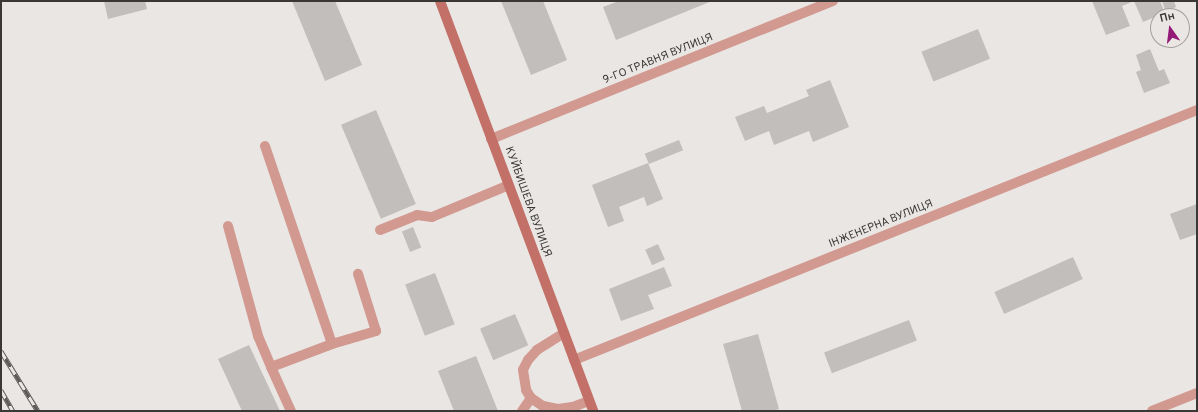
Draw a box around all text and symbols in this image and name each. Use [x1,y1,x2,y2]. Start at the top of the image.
north arrow [1150,8,1190,48]
text: Пн [1158,9,1176,26]
street label: 9-ГО ТРАВНЯ ВУЛИЦЯ [601,31,715,87]
street label: КУЙБИШЕВА ВУЛИЦЯ [502,145,554,259]
street label: ІНЖЕНЕРНА ВУЛИЦЯ [827,197,935,251]

